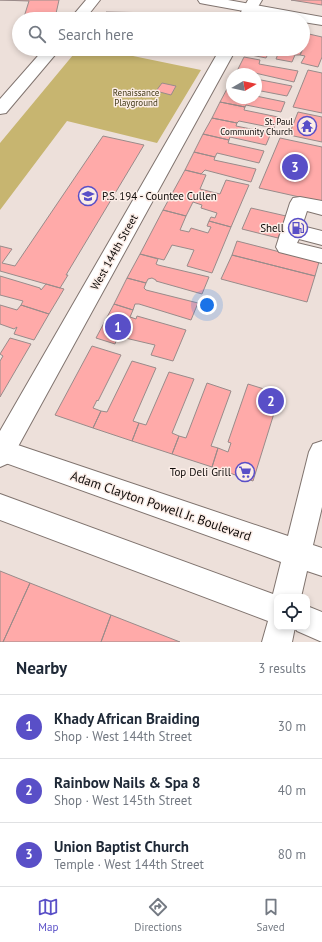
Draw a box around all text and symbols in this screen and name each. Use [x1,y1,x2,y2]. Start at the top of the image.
search box [12,12,310,56]
icon: search [26,23,48,45]
text: Search here [58,25,134,44]
north arrow [226,68,262,104]
park label: Renaissance Playground [113,87,160,108]
temple icon: St. Paul Community Church [296,115,318,137]
place label: St. Paul Community Church [220,116,293,137]
pin: 3 [282,152,308,182]
school or university icon: P.S. 194 - Countee Cullen [77,185,99,207]
place label: P.S. 194 - Countee Cullen [102,189,217,203]
street label: West 144th Street [87,212,141,292]
fuel station icon: Shell [287,217,309,239]
place label: Shell [260,221,285,235]
your location [197,295,217,315]
pin: 1 [105,312,131,342]
pin: 2 [258,386,284,416]
supermarket icon: Top Deli Grill [234,461,256,483]
place label: Top Deli Grill [170,465,232,479]
street label: Adam Clayton Powell Jr. Boulevard [69,467,253,545]
map controls [274,594,310,630]
button: locate [274,594,310,630]
text: Nearby [16,657,67,679]
text: 3 results [258,660,306,677]
text: Khady African Braiding [54,709,200,728]
text: 1 [25,718,33,735]
text: 30 m [278,718,306,735]
text: Shop · West 144th Street [54,728,192,745]
text: Rainbow Nails & Spa 8 [54,773,201,792]
text: 2 [25,782,33,799]
text: 40 m [278,782,306,799]
text: Shop · West 145th Street [54,792,192,809]
text: Union Baptist Church [54,837,189,856]
text: 3 [25,846,33,863]
text: 80 m [278,846,306,863]
text: Temple · West 144th Street [54,856,204,873]
tab: Map [37,896,59,934]
tab: Directions [134,896,182,934]
tab: Saved [257,896,285,934]

